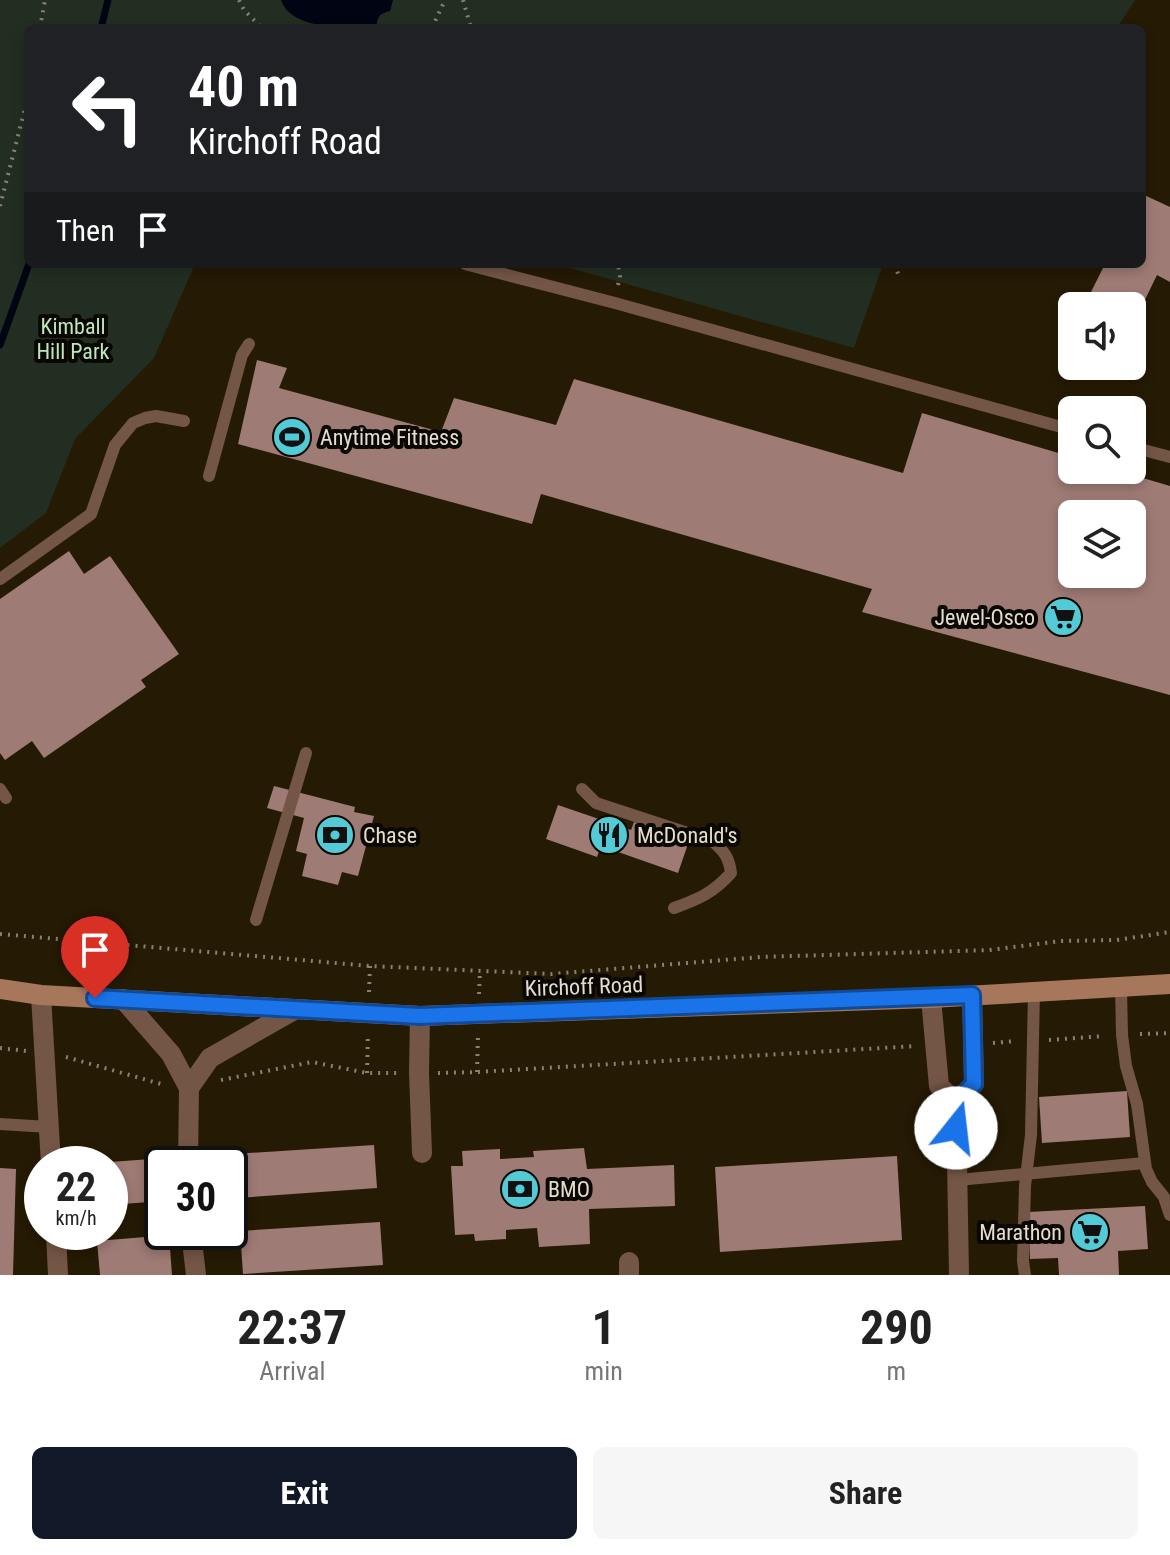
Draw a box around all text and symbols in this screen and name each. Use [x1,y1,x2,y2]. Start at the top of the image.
text: 40 m [188,54,299,120]
icon: left [56,56,160,160]
text: Kirchoff Road [188,121,382,163]
icon: arrive [131,208,175,252]
text: Then [56,213,115,248]
map controls [1058,292,1146,588]
button: sound [1058,292,1146,380]
park label: Kimball Hill Park [36,314,110,364]
button: search [1058,396,1146,484]
sports icon: Anytime Fitness [271,416,313,458]
place label: Anytime Fitness [320,425,459,450]
button: layers [1058,500,1146,588]
supermarket icon: Jewel-Osco [1042,596,1084,638]
place label: Jewel-Osco [934,605,1035,630]
bank icon: Chase [314,814,356,856]
restaurant icon: McDonald's [588,814,630,856]
place label: Chase [363,823,417,848]
place label: McDonald's [637,823,738,848]
pin [61,916,129,998]
icon: arrive [73,928,117,972]
street label: Kirchoff Road [524,972,644,1001]
position arrow [914,1086,998,1170]
speed limit sign: 30 [144,1146,248,1250]
text: 22 [56,1164,96,1211]
bank icon: BMO [499,1168,541,1210]
place label: BMO [548,1177,590,1202]
text: km/h [55,1206,97,1230]
supermarket icon: Marathon [1069,1211,1111,1253]
place label: Marathon [979,1220,1062,1245]
text: 22:37 [237,1299,347,1356]
text: 1 [592,1299,616,1356]
text: 290 [860,1299,933,1356]
text: Arrival [259,1356,325,1386]
text: min [585,1356,623,1386]
text: m [887,1356,906,1386]
button: Exit [32,1447,577,1539]
button: Share [593,1447,1138,1539]

